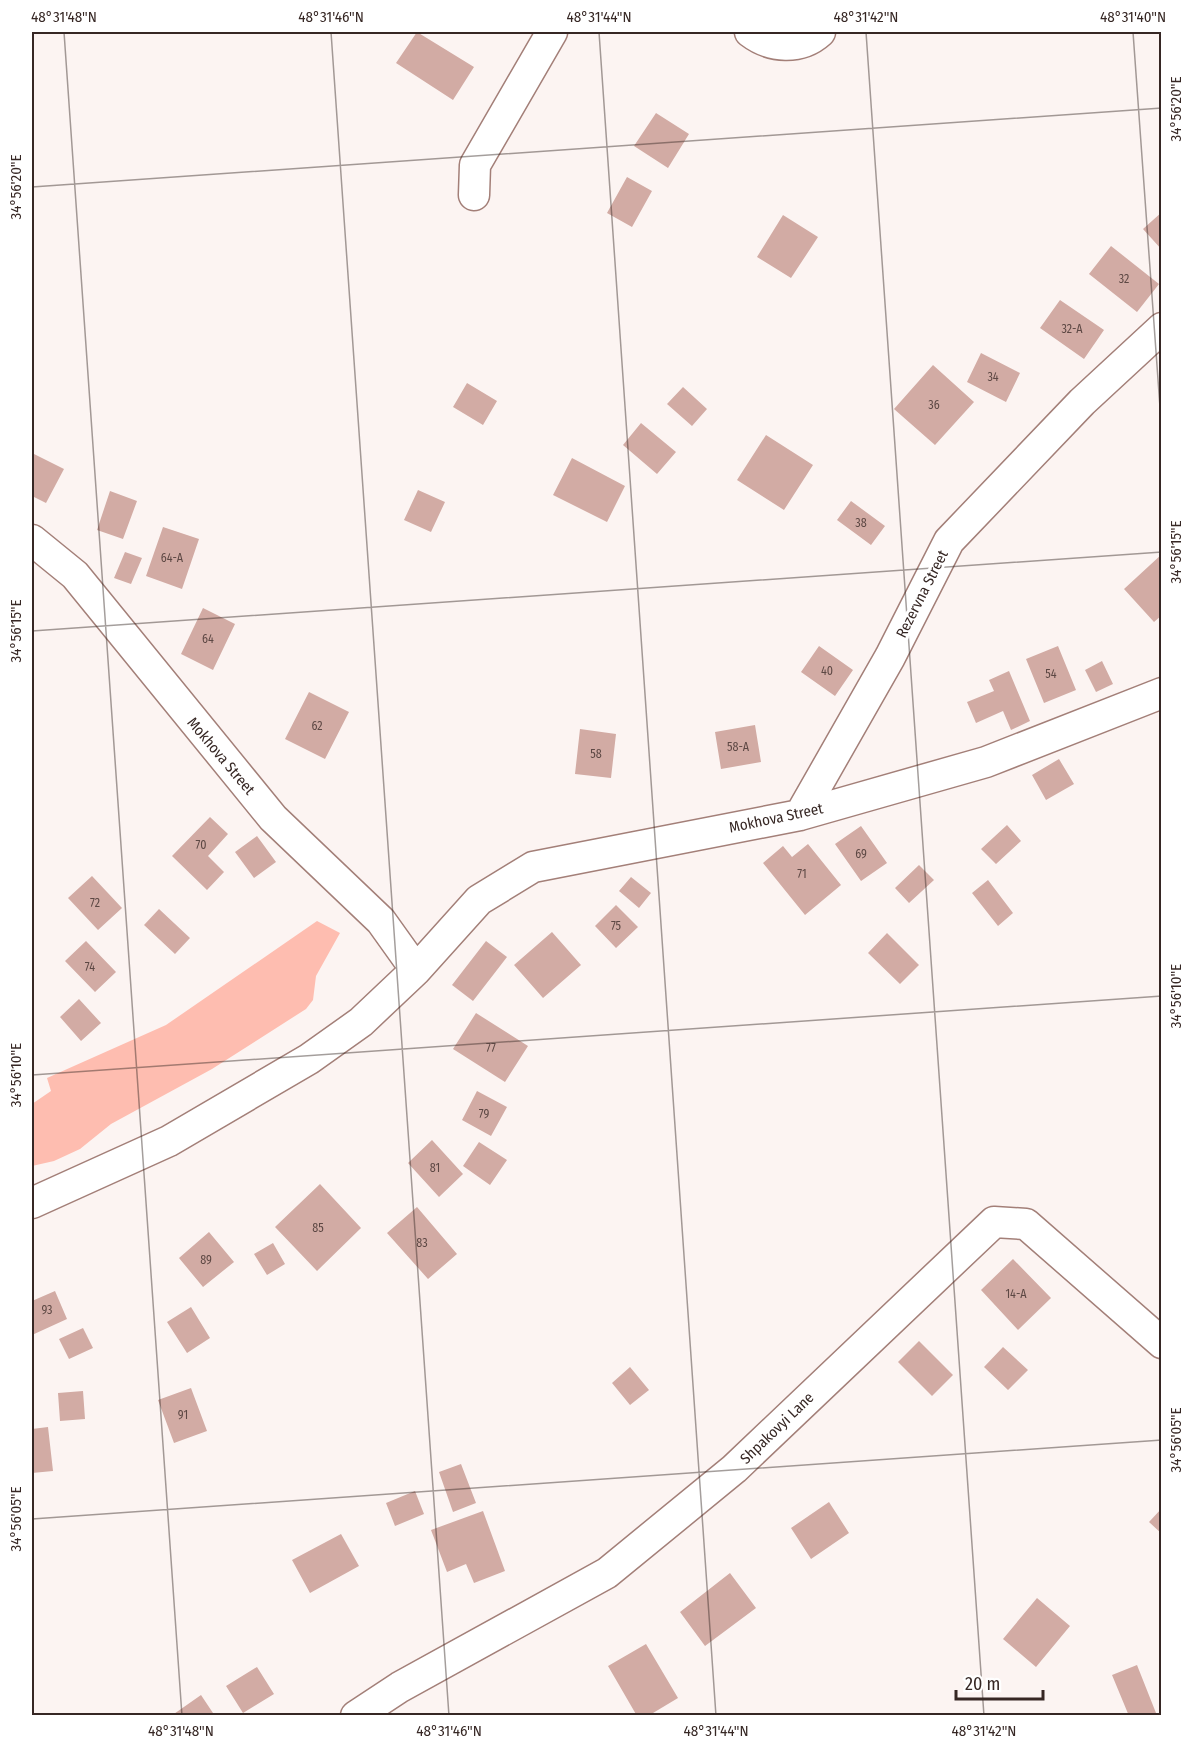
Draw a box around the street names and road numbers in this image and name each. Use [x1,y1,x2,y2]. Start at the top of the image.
street label: Rezervna Street [892,547,952,641]
street label: Mokhova Street [183,714,259,798]
street label: Mokhova Street [727,799,825,837]
street label: Shpakovyi Lane [737,1388,817,1468]

